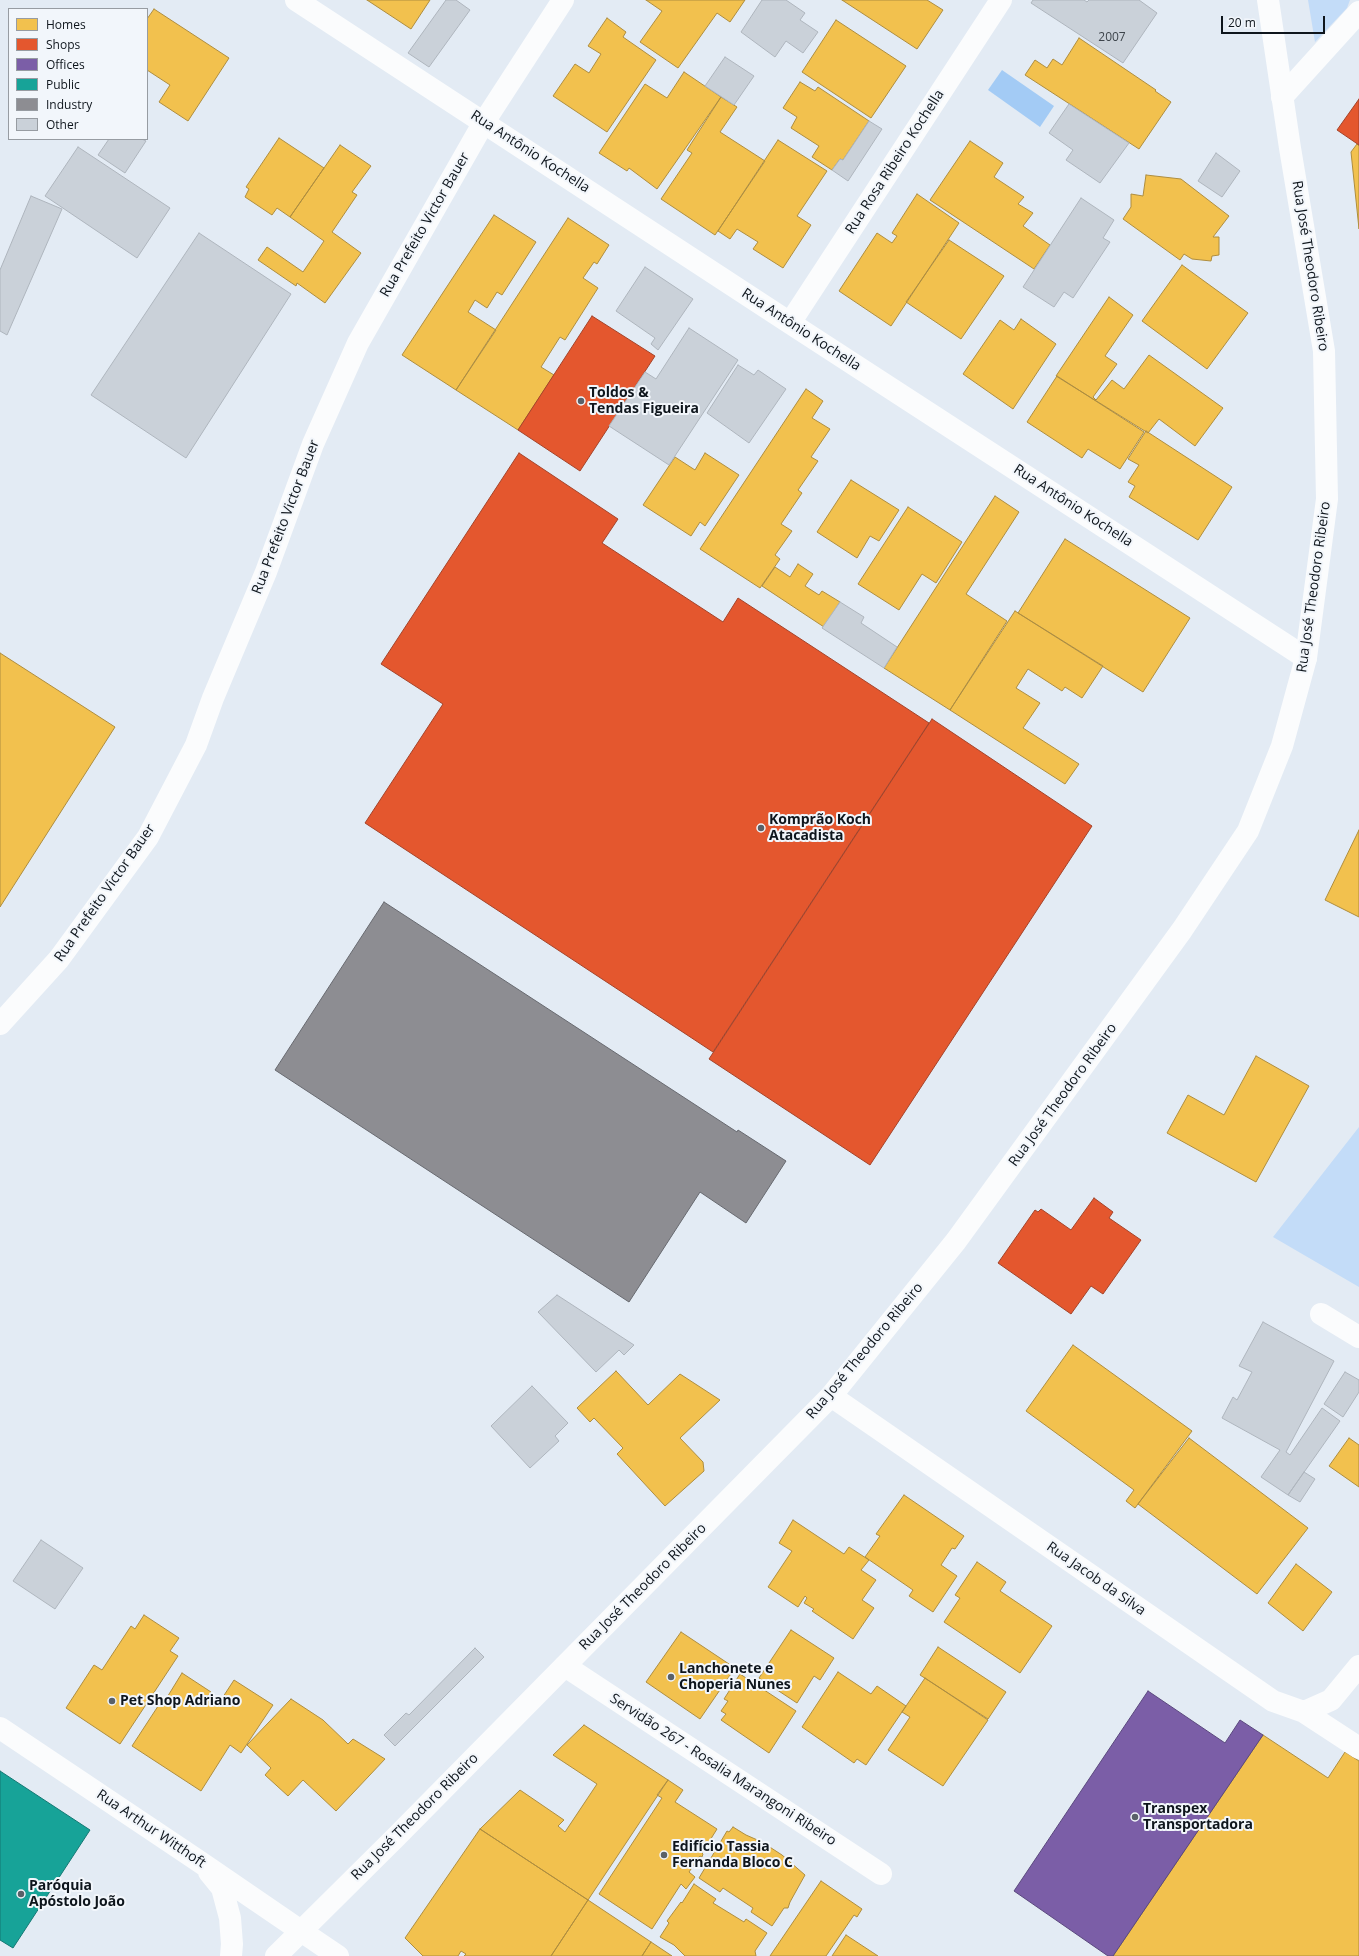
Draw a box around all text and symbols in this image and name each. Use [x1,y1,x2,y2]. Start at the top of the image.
legend [8,8,148,140]
scale bar [1223,8,1327,34]
text: 20 m [1228,14,1256,31]
text: Homes [46,16,86,33]
house number: 2007 [1098,31,1126,45]
text: Shops [46,36,80,53]
text: Offices [46,56,85,73]
text: Public [46,76,80,93]
street label: Rua Rosa Ribeiro Kochella [842,87,948,237]
text: Industry [46,96,92,113]
street label: Rua Antônio Kochella [467,107,593,197]
text: Other [46,116,79,133]
street label: Rua Prefeito Victor Bauer [377,150,473,300]
street label: Rua José Theodoro Ribeiro [1288,179,1332,353]
street label: Rua Antônio Kochella [738,285,864,375]
place label: Toldos & Tendas Figueira [589,385,699,418]
marker: Toldos & Tendas Figueira [576,396,586,406]
street label: Rua Prefeito Victor Bauer [249,437,323,597]
street label: Rua Antônio Kochella [1010,461,1136,551]
street label: Rua José Theodoro Ribeiro [1294,500,1334,674]
place label: Komprão Koch Atacadista [769,812,871,844]
street label: Rua Prefeito Victor Bauer [51,821,159,965]
marker: Komprão Koch Atacadista [756,823,766,833]
street label: Rua José Theodoro Ribeiro [1005,1020,1121,1170]
street label: Rua José Theodoro Ribeiro [803,1279,927,1423]
street label: Rua José Theodoro Ribeiro [576,1520,710,1654]
street label: Rua Jacob da Silva [1043,1539,1149,1619]
place label: Lanchonete e Choperia Nunes [679,1661,791,1694]
marker: Lanchonete e Choperia Nunes [666,1672,676,1682]
street label: Servidão 267 - Rosalia Marangoni Ribeiro [607,1690,839,1850]
place label: Pet Shop Adriano [120,1693,240,1709]
marker: Pet Shop Adriano [107,1696,117,1706]
street label: Rua José Theodoro Ribeiro [348,1750,482,1884]
street label: Rua Arthur Witthoft [93,1786,209,1872]
place label: Transpex Transportadora [1143,1801,1253,1834]
marker: Transpex Transportadora [1130,1812,1140,1822]
place label: Edifício Tassia Fernanda Bloco C [672,1839,793,1872]
marker: Edifício Tassia Fernanda Bloco C [659,1850,669,1860]
place label: Paróquia Apóstolo João [29,1878,125,1910]
marker: Paróquia Apóstolo João [16,1889,26,1899]

